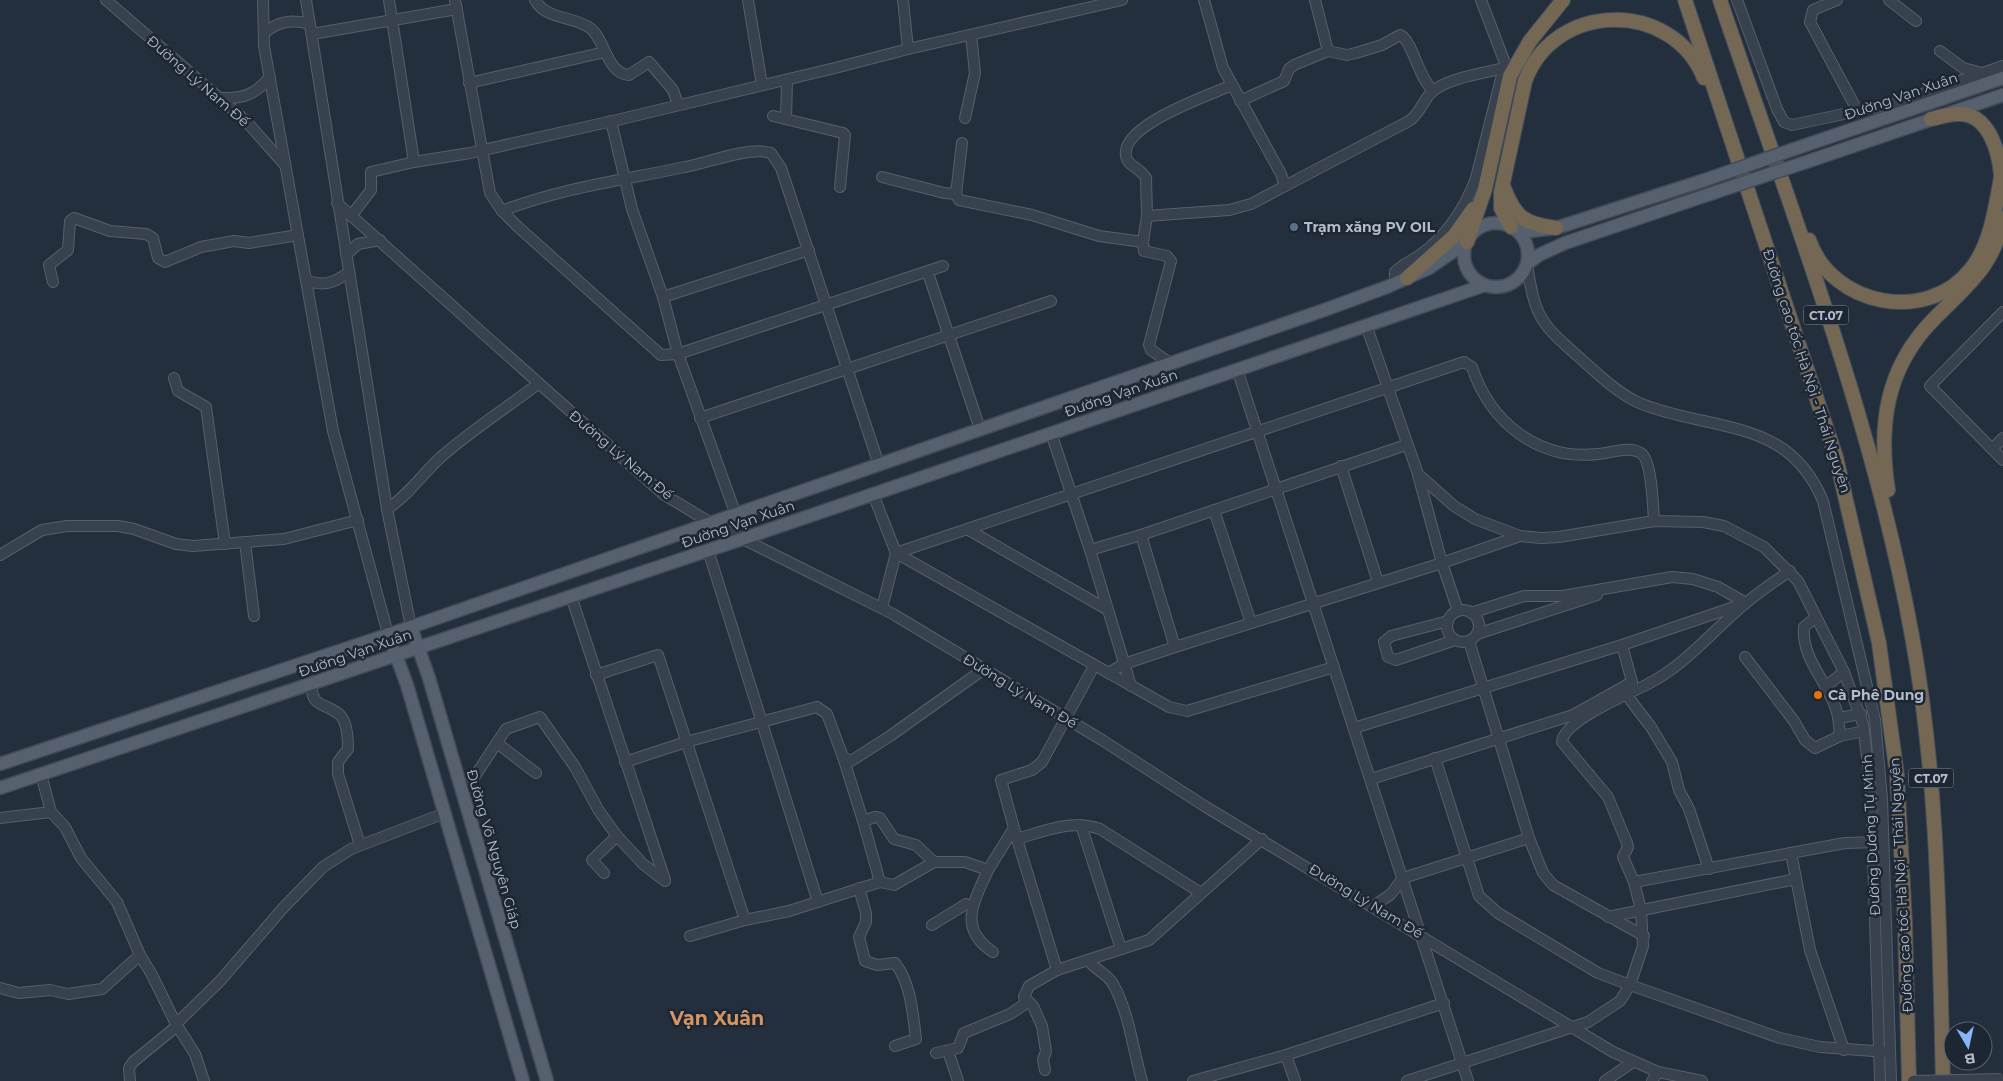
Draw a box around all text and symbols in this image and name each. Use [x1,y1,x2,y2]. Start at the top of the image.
street label: Đường Lý Nam Đế [143,32,253,131]
street label: Đường Vạn Xuân [1842,68,1960,124]
place label: Trạm xăng PV OIL [1304,218,1435,236]
marker: Trạm xăng PV OIL [1288,221,1300,233]
street label: Đường cao tốc Hà Nội - Thái Nguyên [1759,247,1855,495]
road number: CT.07 [1804,306,1848,324]
street label: Đường Vạn Xuân [1062,365,1180,421]
street label: Đường Lý Nam Đế [565,406,677,504]
street label: Đường Vạn Xuân [679,496,797,552]
street label: Đường Vạn Xuân [296,625,414,681]
street label: Đường Lý Nam Đế [960,650,1081,732]
place label: Cà Phê Dung [1828,686,1924,704]
marker: Cà Phê Dung [1812,689,1824,701]
street label: Đường Dương Tự Minh [1858,754,1884,916]
street label: Đường cao tốc Hà Nội - Thái Nguyên [1885,757,1917,1013]
street label: Đường Võ Nguyên Giáp [463,767,525,931]
road number: CT.07 [1908,768,1954,788]
street label: Đường Lý Nam Đế [1306,860,1427,942]
district label: Vạn Xuân [669,1007,764,1030]
north arrow [1943,1021,1993,1071]
text: B [1963,1049,1977,1069]

